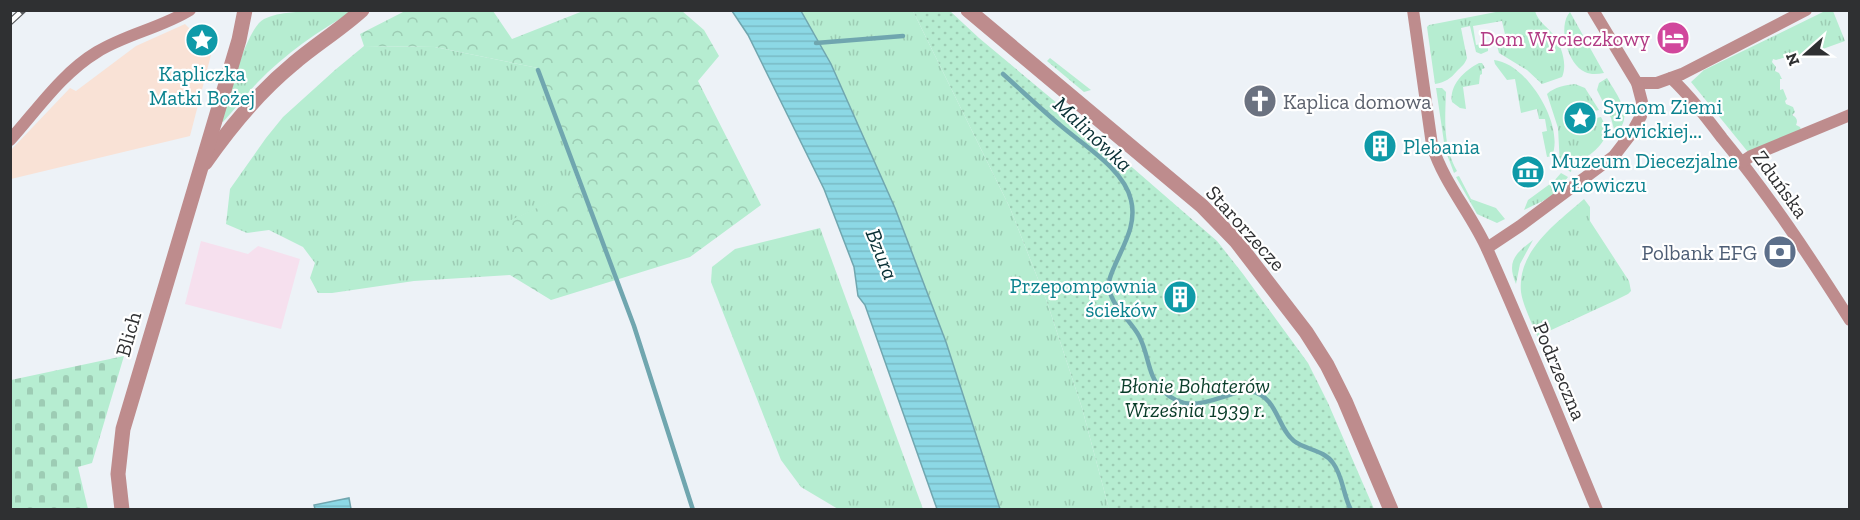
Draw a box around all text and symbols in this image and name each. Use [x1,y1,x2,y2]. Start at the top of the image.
hotel icon: Dom Wycieczkowy [1655,20,1691,56]
place icon: Kapliczka Matki Bożej [184,22,220,58]
north arrow [1776,24,1836,84]
place label: Dom Wycieczkowy [1480,26,1650,51]
text: N [1781,50,1804,68]
place label: Kapliczka Matki Bożej [149,61,255,111]
church icon: Kaplica domowa [1242,83,1278,119]
place label: Kaplica domowa [1283,89,1431,114]
water label: Malinówka [1048,91,1138,177]
place label: Synom Ziemi Łowickiej... [1603,94,1722,144]
place icon: Synom Ziemi Łowickiej... [1562,100,1598,136]
building icon: Plebania [1362,128,1398,164]
place label: Plebania [1403,134,1480,159]
street label: Zduńska [1748,145,1814,223]
place label: Muzeum Diecezjalne w Łowiczu [1551,148,1738,197]
museum icon: Muzeum Diecezjalne w Łowiczu [1510,154,1546,190]
street label: Starorzecze [1201,180,1291,276]
water label: Bzura [860,225,904,283]
bank icon: Polbank EFG [1762,234,1798,270]
place label: Polbank EFG [1641,240,1757,265]
place label: Przepompownia ścieków [1010,273,1157,322]
building icon: Przepompownia ścieków [1162,279,1198,315]
street label: Blich [110,308,146,359]
street label: Podrzeczna [1528,318,1592,424]
park label: Błonie Bohaterów Września 1939 r. [1120,373,1270,422]

